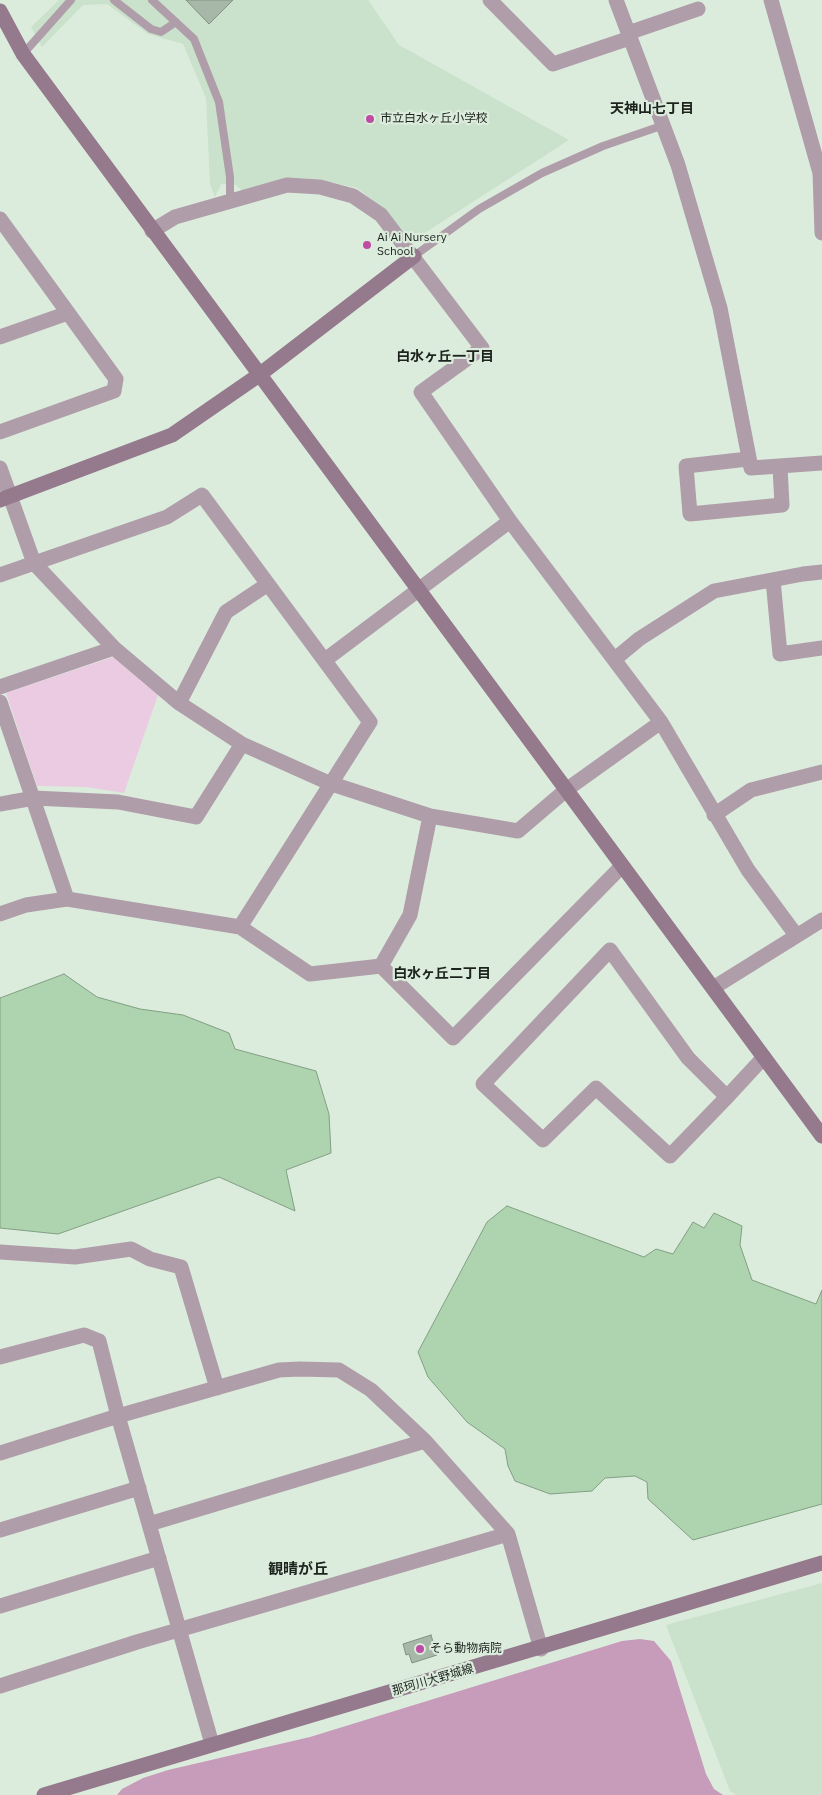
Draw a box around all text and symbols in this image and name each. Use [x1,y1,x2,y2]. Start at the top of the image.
district label: 天神山七丁目 [610,101,694,117]
place label: 市立白水ヶ丘小学校 [380,112,488,126]
marker: 市立白水ヶ丘小学校 [364,113,376,125]
place label: Ai Ai Nursery School [377,231,447,259]
marker: Ai Ai Nursery School [361,239,373,251]
district label: 白水ヶ丘一丁目 [396,349,494,365]
district label: 白水ヶ丘二丁目 [393,966,491,982]
district label: 観晴が丘 [268,1561,328,1579]
place label: そら動物病院 [430,1642,502,1656]
marker: そら動物病院 [414,1643,426,1655]
street label: 那珂川大野城線 [391,1662,475,1698]

